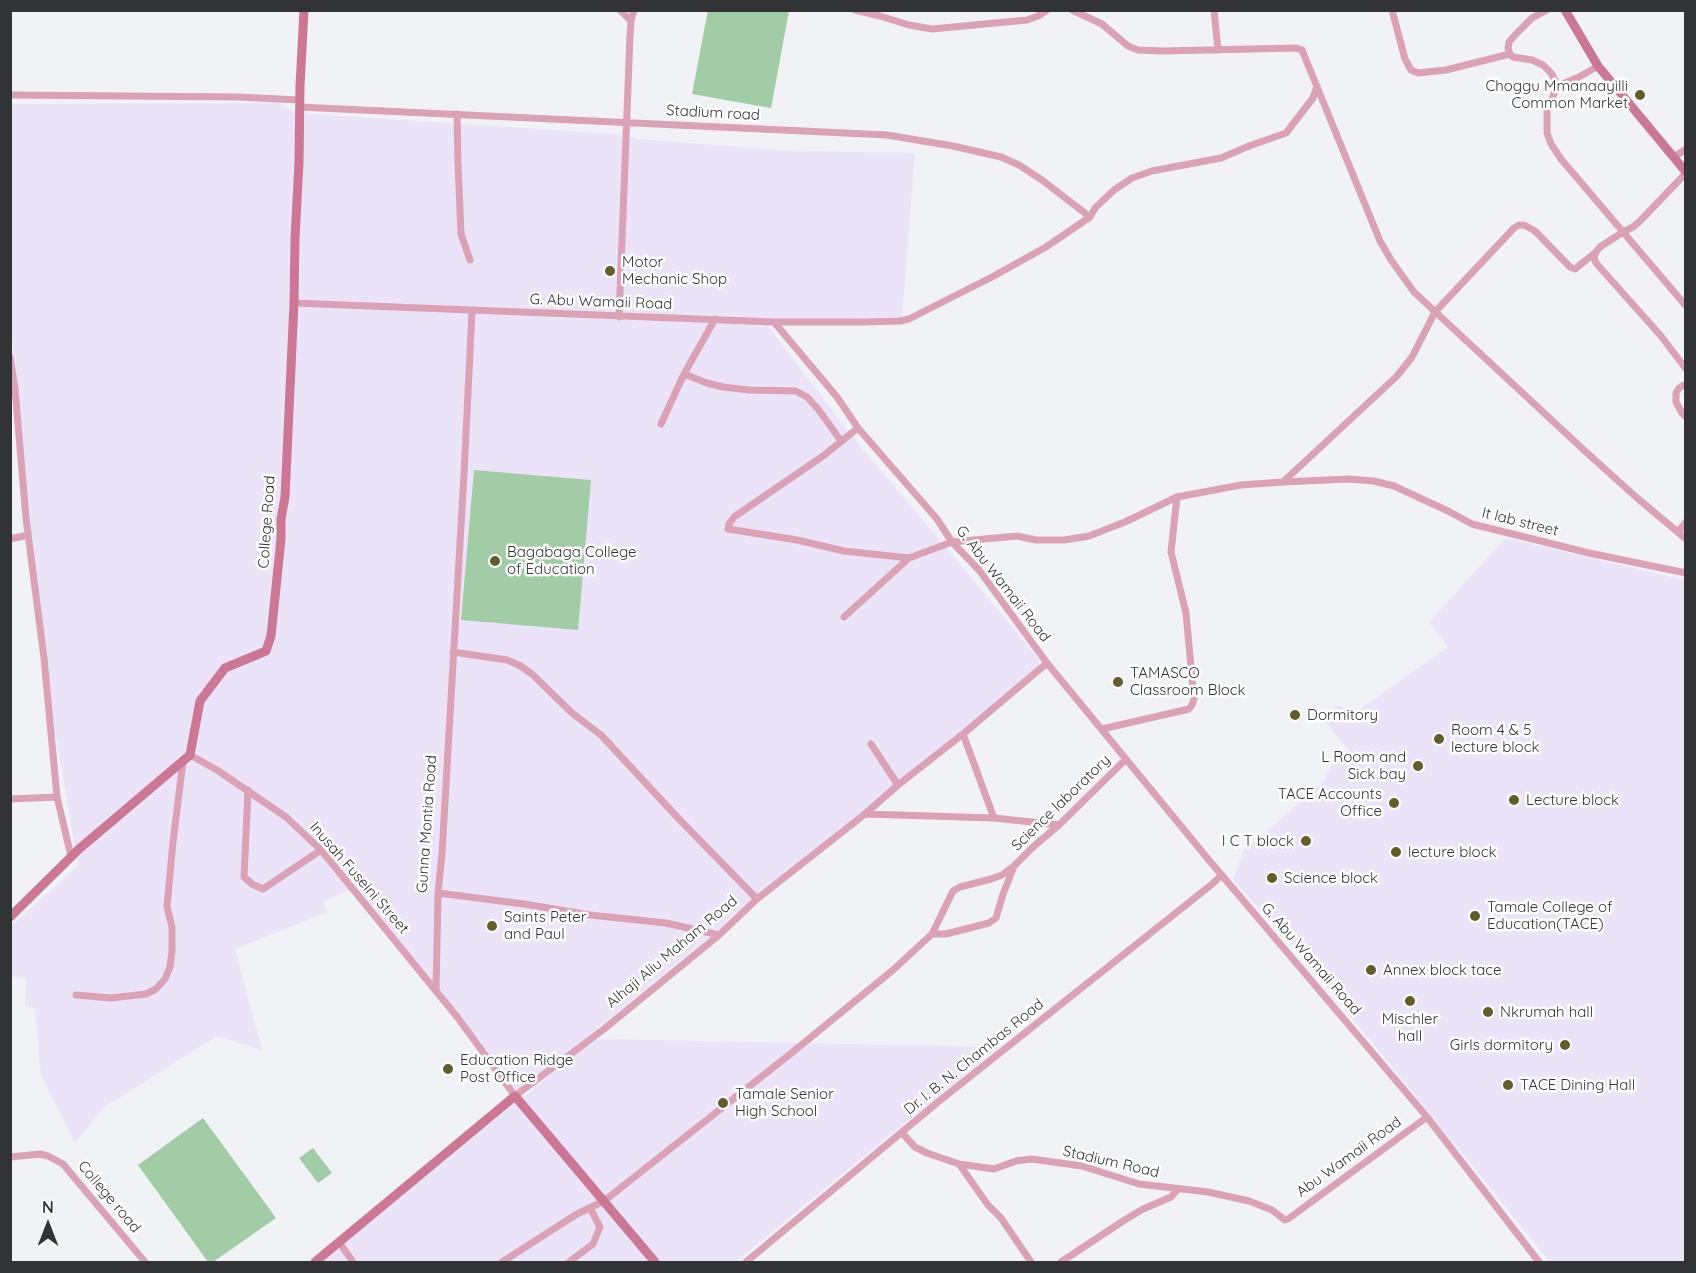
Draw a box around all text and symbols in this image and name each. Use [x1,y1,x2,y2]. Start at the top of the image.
place label: Choggu Mmanaayilli Common Market [1485,77,1628,112]
marker: Choggu Mmanaayilli Common Market [1633,88,1647,102]
street label: Stadium road [666,102,760,124]
place label: Motor Mechanic Shop [622,253,727,288]
marker: Motor Mechanic Shop [603,264,617,278]
street label: G. Abu Wamaii Road [529,291,673,313]
street label: College Road [255,475,279,569]
street label: It lab street [1480,504,1560,540]
street label: G. Abu Wamaii Road [952,522,1054,646]
place label: Bagabaga College of Education [507,543,636,578]
marker: Bagabaga College of Education [488,554,502,568]
place label: TAMASCO Classroom Block [1130,664,1246,699]
marker: TAMASCO Classroom Block [1111,675,1125,689]
place label: Dormitory [1307,706,1378,724]
marker: Dormitory [1288,708,1302,722]
place label: Room 4 & 5 lecture block [1451,721,1539,756]
marker: Room 4 & 5 lecture block [1432,732,1446,746]
place label: L Room and Sick bay [1321,748,1406,783]
street label: Science laboratory [1008,751,1114,855]
street label: Gunna Montia Road [413,754,441,894]
marker: L Room and Sick bay [1411,759,1425,773]
place label: TACE Accounts Office [1278,785,1382,820]
place label: Lecture block [1526,791,1619,809]
marker: Lecture block [1507,793,1521,807]
marker: TACE Accounts Office [1387,796,1401,810]
street label: Inusah Fuseini Street [306,818,412,938]
place label: I C T block [1222,832,1294,850]
marker: I C T block [1299,834,1313,848]
place label: lecture block [1408,843,1496,861]
marker: lecture block [1389,845,1403,859]
place label: Science block [1284,869,1378,887]
marker: Science block [1265,871,1279,885]
street label: Alhaji Aliu Maham Road [603,892,741,1012]
place label: Tamale College of Education(TACE) [1487,898,1612,933]
street label: G. Abu Wamaii Road [1257,899,1365,1019]
place label: Saints Peter and Paul [504,908,586,943]
marker: Tamale College of Education(TACE) [1468,909,1482,923]
marker: Saints Peter and Paul [485,919,499,933]
place label: Annex block tace [1383,961,1502,979]
marker: Annex block tace [1364,963,1378,977]
marker: Mischler hall [1403,994,1417,1008]
street label: Dr. I. B. N. Chambas Road [901,995,1047,1119]
place label: Nkrumah hall [1500,1003,1593,1021]
marker: Nkrumah hall [1481,1005,1495,1019]
place label: Mischler hall [1382,1010,1438,1045]
place label: Girls dormitory [1450,1036,1553,1054]
marker: Girls dormitory [1558,1038,1572,1052]
place label: Education Ridge Post Office [460,1051,573,1086]
marker: Education Ridge Post Office [441,1062,455,1076]
place label: TACE Dining Hall [1520,1076,1635,1094]
marker: TACE Dining Hall [1501,1078,1515,1092]
place label: Tamale Senior High School [735,1085,834,1120]
marker: Tamale Senior High School [716,1096,730,1110]
street label: Abu Wamaii Road [1293,1113,1405,1201]
street label: Stadium Road [1061,1142,1161,1182]
street label: College road [74,1157,144,1237]
north arrow [18,1195,78,1255]
text: N [42,1197,54,1217]

